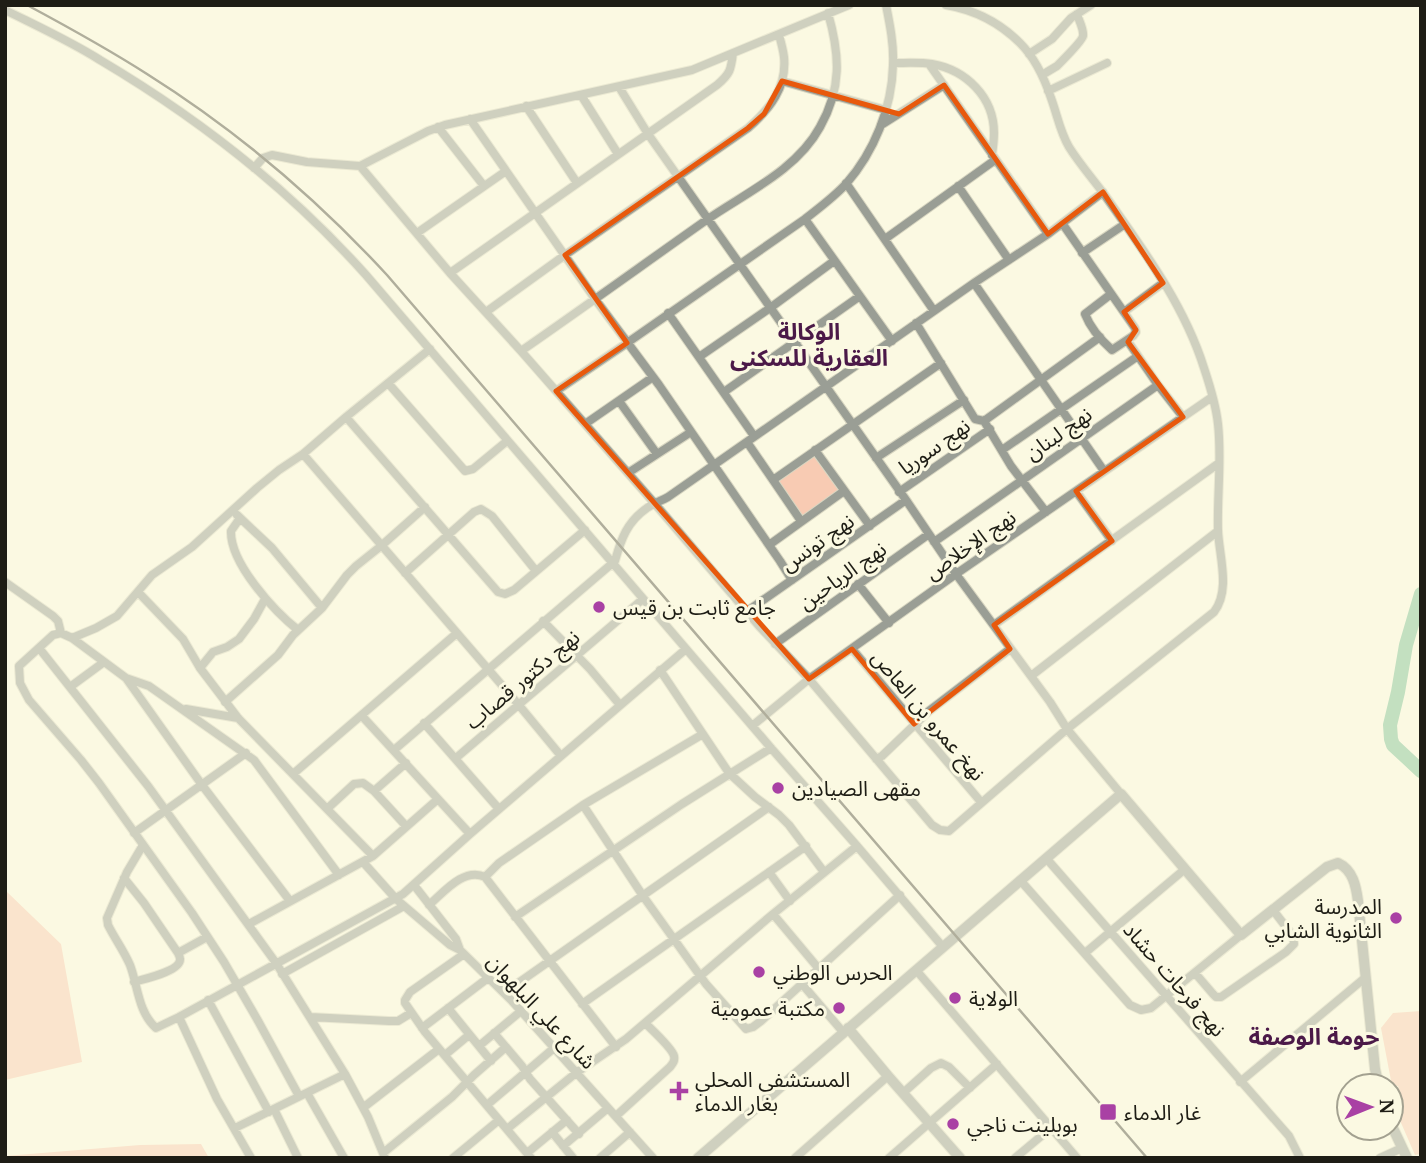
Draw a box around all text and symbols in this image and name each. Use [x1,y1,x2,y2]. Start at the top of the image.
district label: الوكالة العقارية للسكنى [730,315,888,373]
street label: نهج لبنان [1019,400,1098,468]
street label: نهج سوريا [893,411,976,482]
street label: نهج الإخلاص [919,502,1022,587]
street label: نهج تونس [775,506,861,579]
street label: نهج الرياحين [792,534,893,617]
place label: جامع ثابت بن قیس [613,593,776,623]
marker: جامع ثابت بن قیس [591,599,607,615]
street label: نهج دكتور قصاب [459,623,586,737]
street label: نهخ عمرو بن العاص [864,644,992,788]
place label: مقهى الصيادين [792,774,921,802]
marker: مقهى الصيادين [770,780,786,796]
place label: المدرسة الثانوية الشابي [1265,892,1382,947]
marker: المدرسة الثانوية الشابي [1388,910,1404,926]
street label: نهج فرحات حشاد [1116,916,1233,1044]
street label: شارع علي البلهوان [479,947,603,1077]
place label: الحرس الوطني [773,958,893,989]
marker: الحرس الوطني [751,964,767,980]
place label: الولاية [969,984,1018,1012]
marker: الولاية [947,990,963,1006]
place label: مكتبة عمومية [711,994,825,1022]
marker: مكتبة عمومية [831,1000,847,1016]
district label: حومة الوصفة [1248,1020,1380,1052]
place label: المستشفى المحلي بغار الدماء [695,1065,850,1117]
north arrow [1335,1072,1405,1142]
marker: المستشفى المحلي بغار الدماء [669,1081,689,1101]
place label: غار الدماء [1124,1098,1201,1126]
text: N [1374,1099,1400,1114]
marker: غار الدماء [1098,1102,1118,1122]
place label: بوبلينت ناجي [967,1110,1078,1141]
marker: بوبلينت ناجي [945,1116,961,1132]

